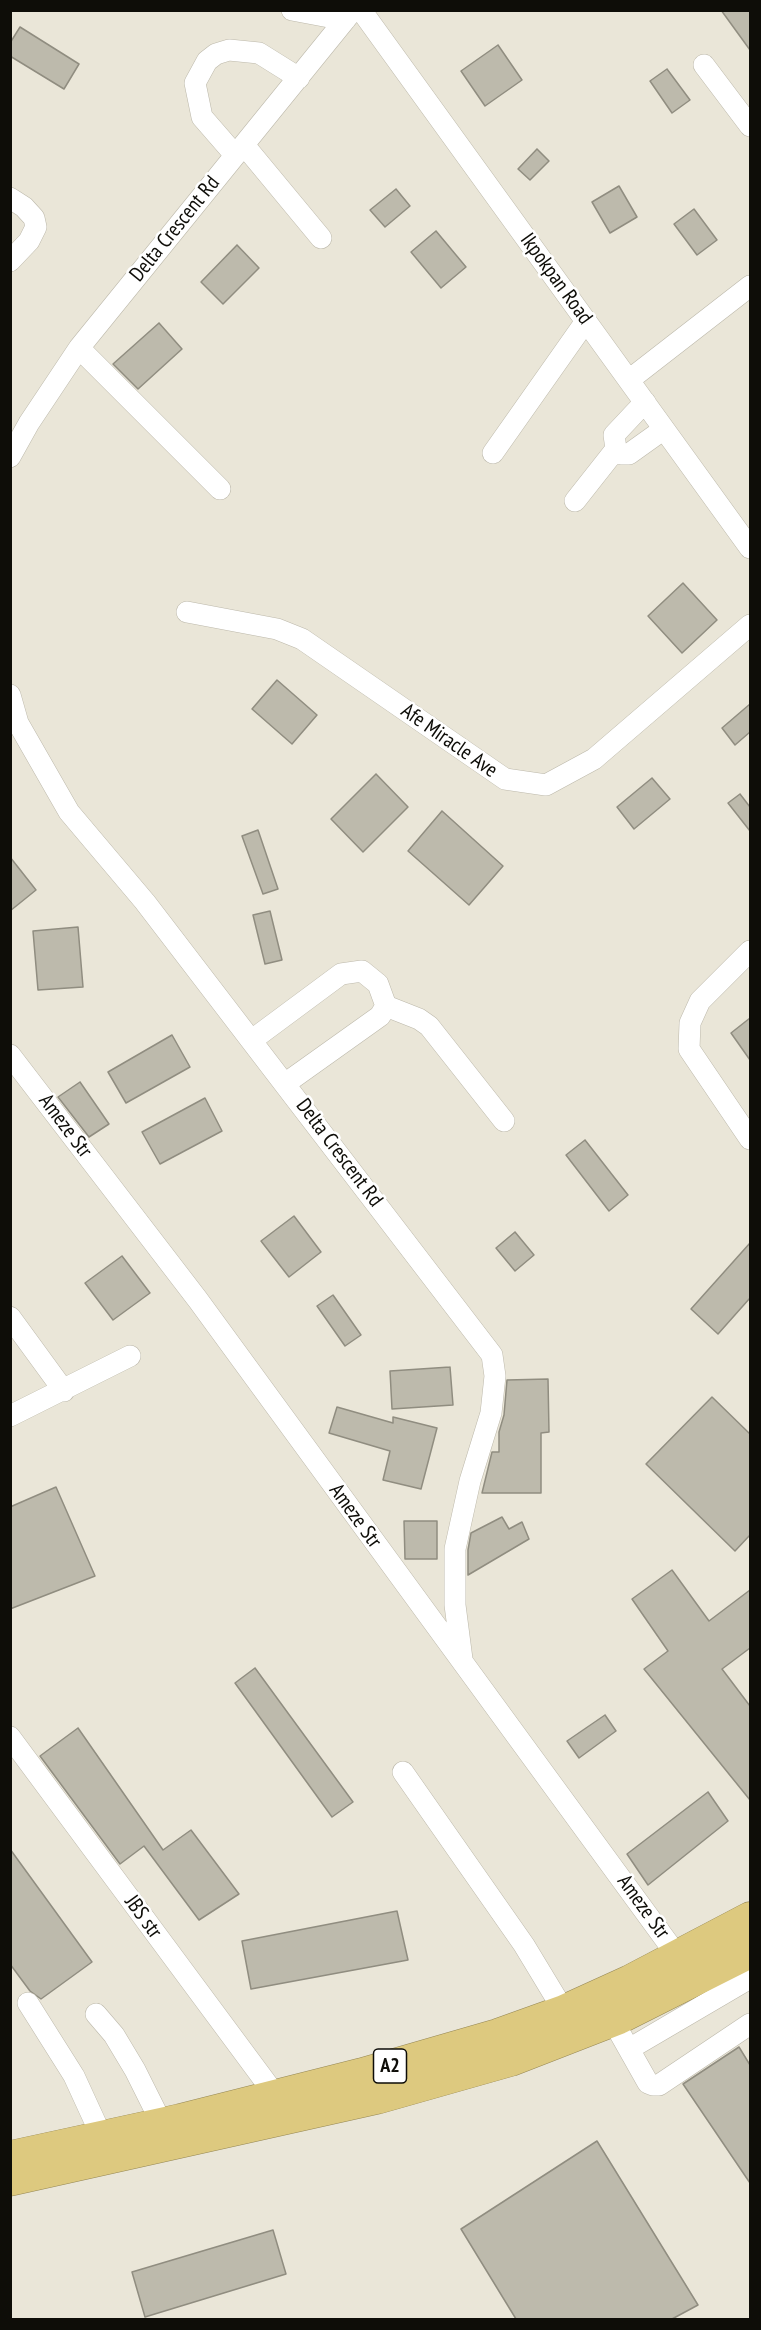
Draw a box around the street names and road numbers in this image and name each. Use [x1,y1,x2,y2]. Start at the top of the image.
street label: Delta Crescent Rd [125,171,225,287]
street label: Ikpokpan Road [515,229,597,329]
street label: Afe Miracle Ave [396,699,502,783]
street label: Ameze Str [33,1089,97,1163]
street label: Delta Crescent Rd [290,1094,388,1212]
street label: Ameze Str [323,1479,387,1553]
street label: Ameze Str [611,1870,675,1944]
street label: JBS str [119,1891,167,1943]
road number: A2 [374,2049,406,2083]

